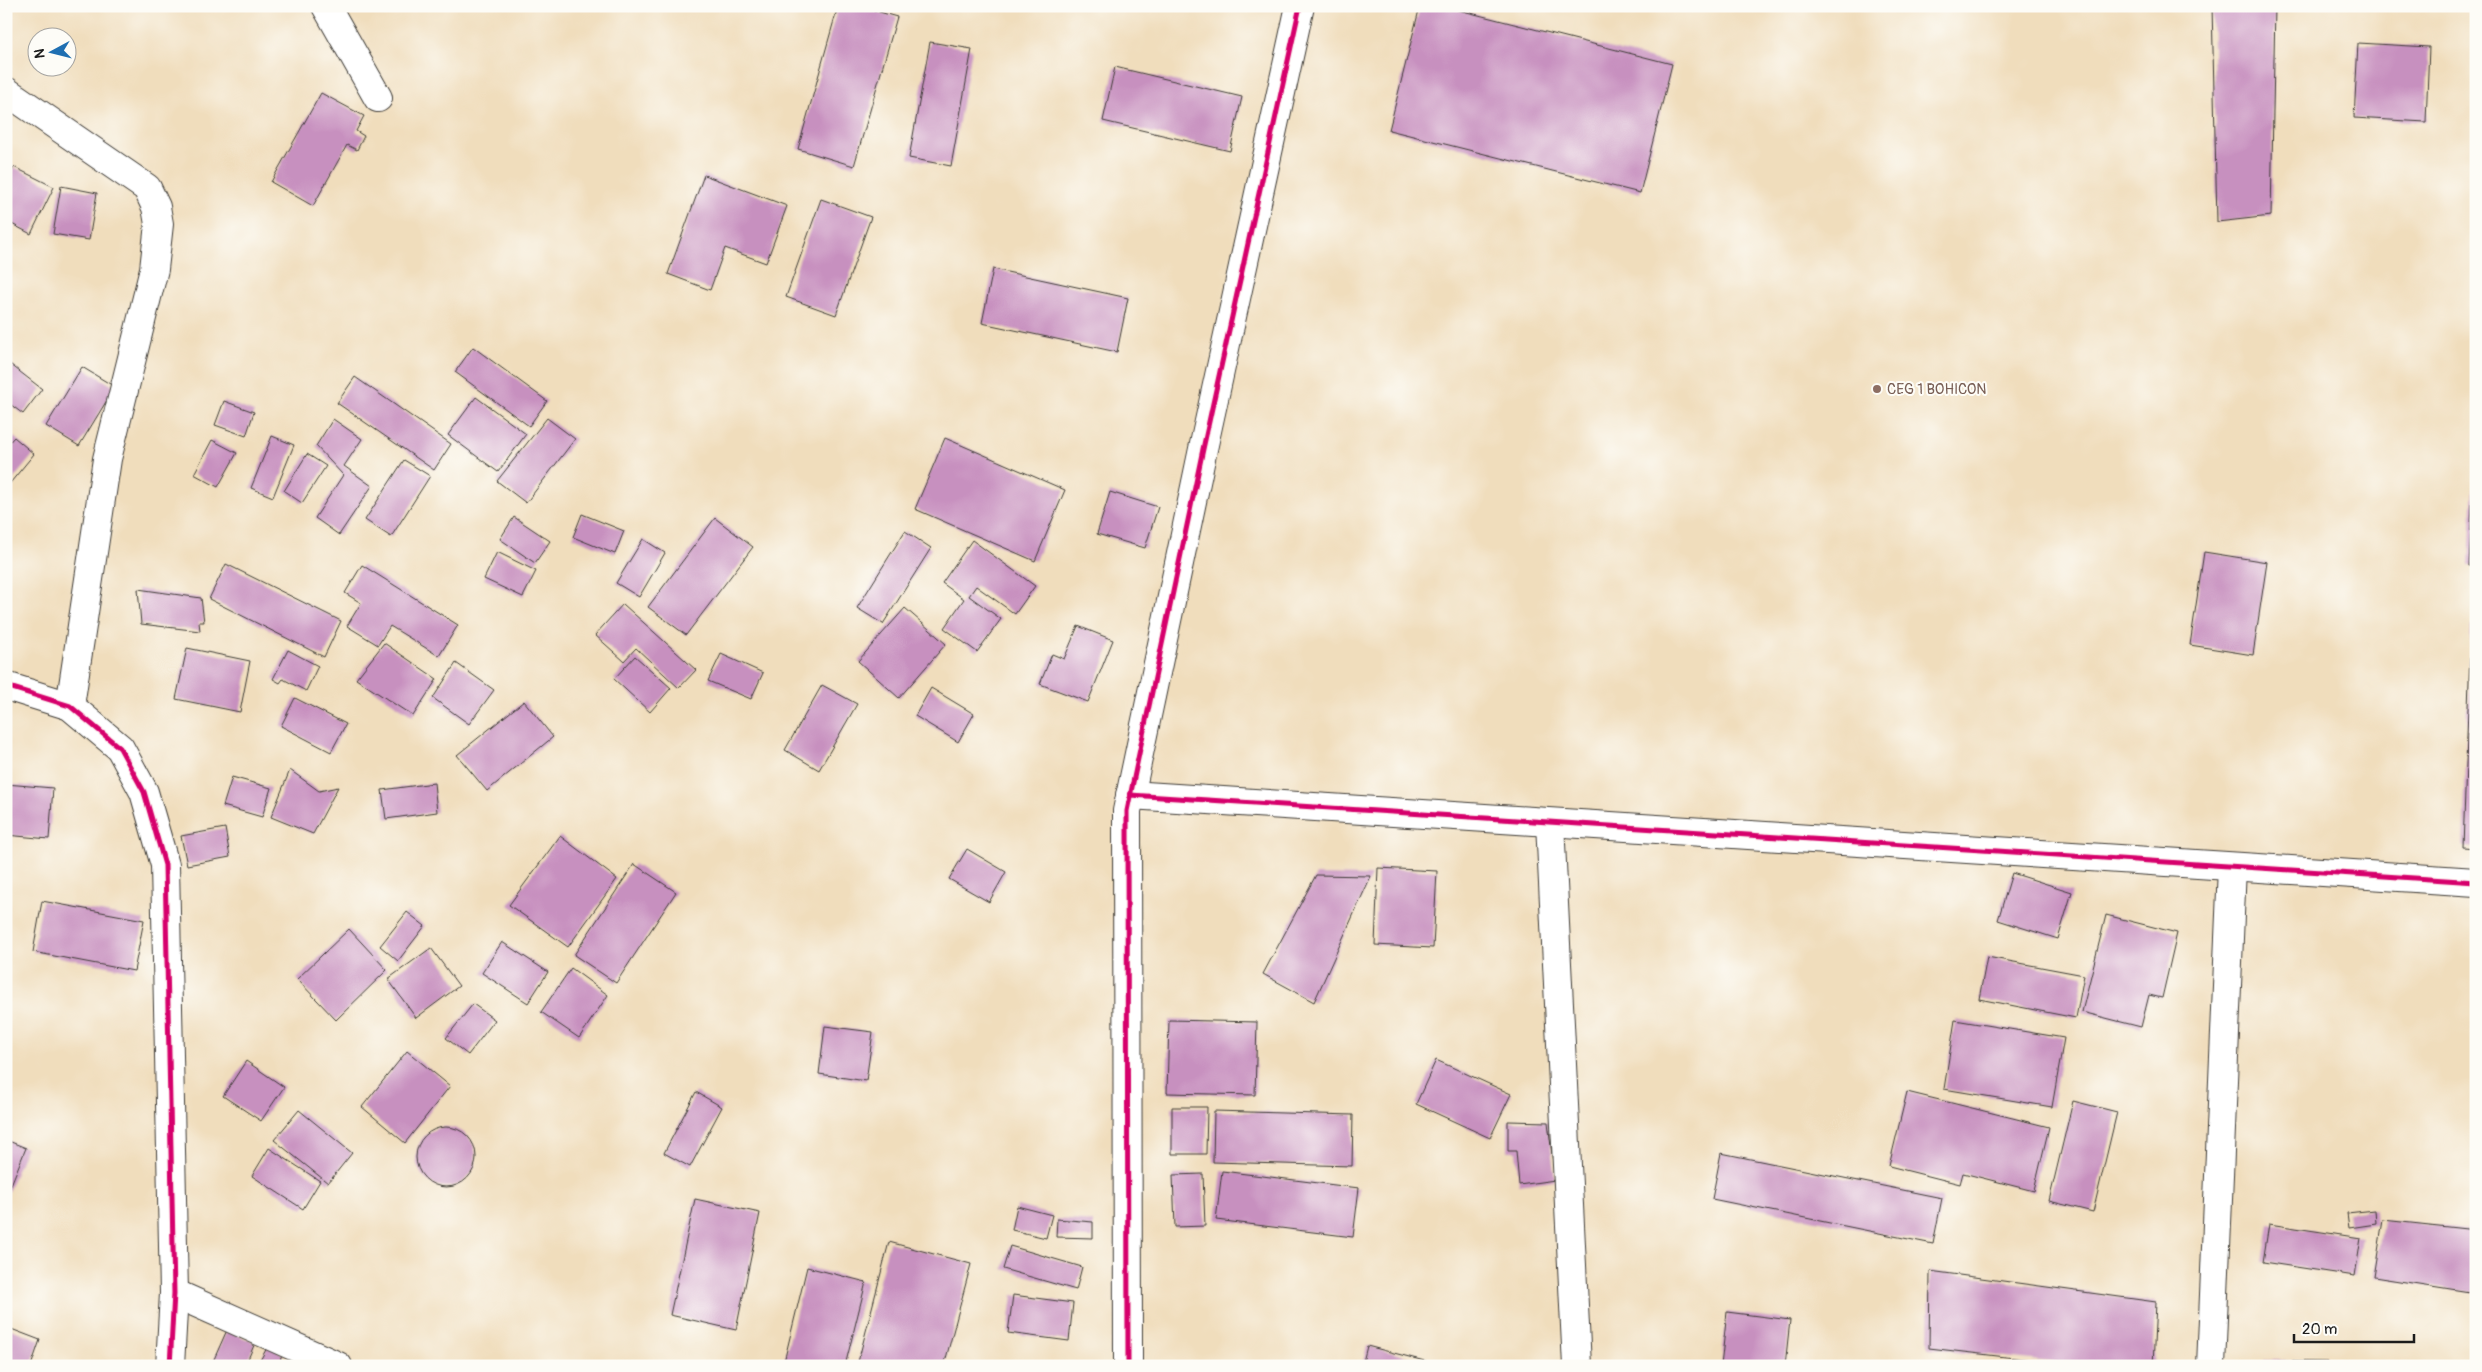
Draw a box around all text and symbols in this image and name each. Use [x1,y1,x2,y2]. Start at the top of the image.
north arrow [28,28,78,78]
text: N [31,48,49,59]
place label: CEG 1 BOHICON [1887,380,1986,399]
marker: CEG 1 BOHICON [1871,383,1883,395]
scale bar [2294,1312,2414,1344]
text: 20 m [2302,1320,2337,1339]

